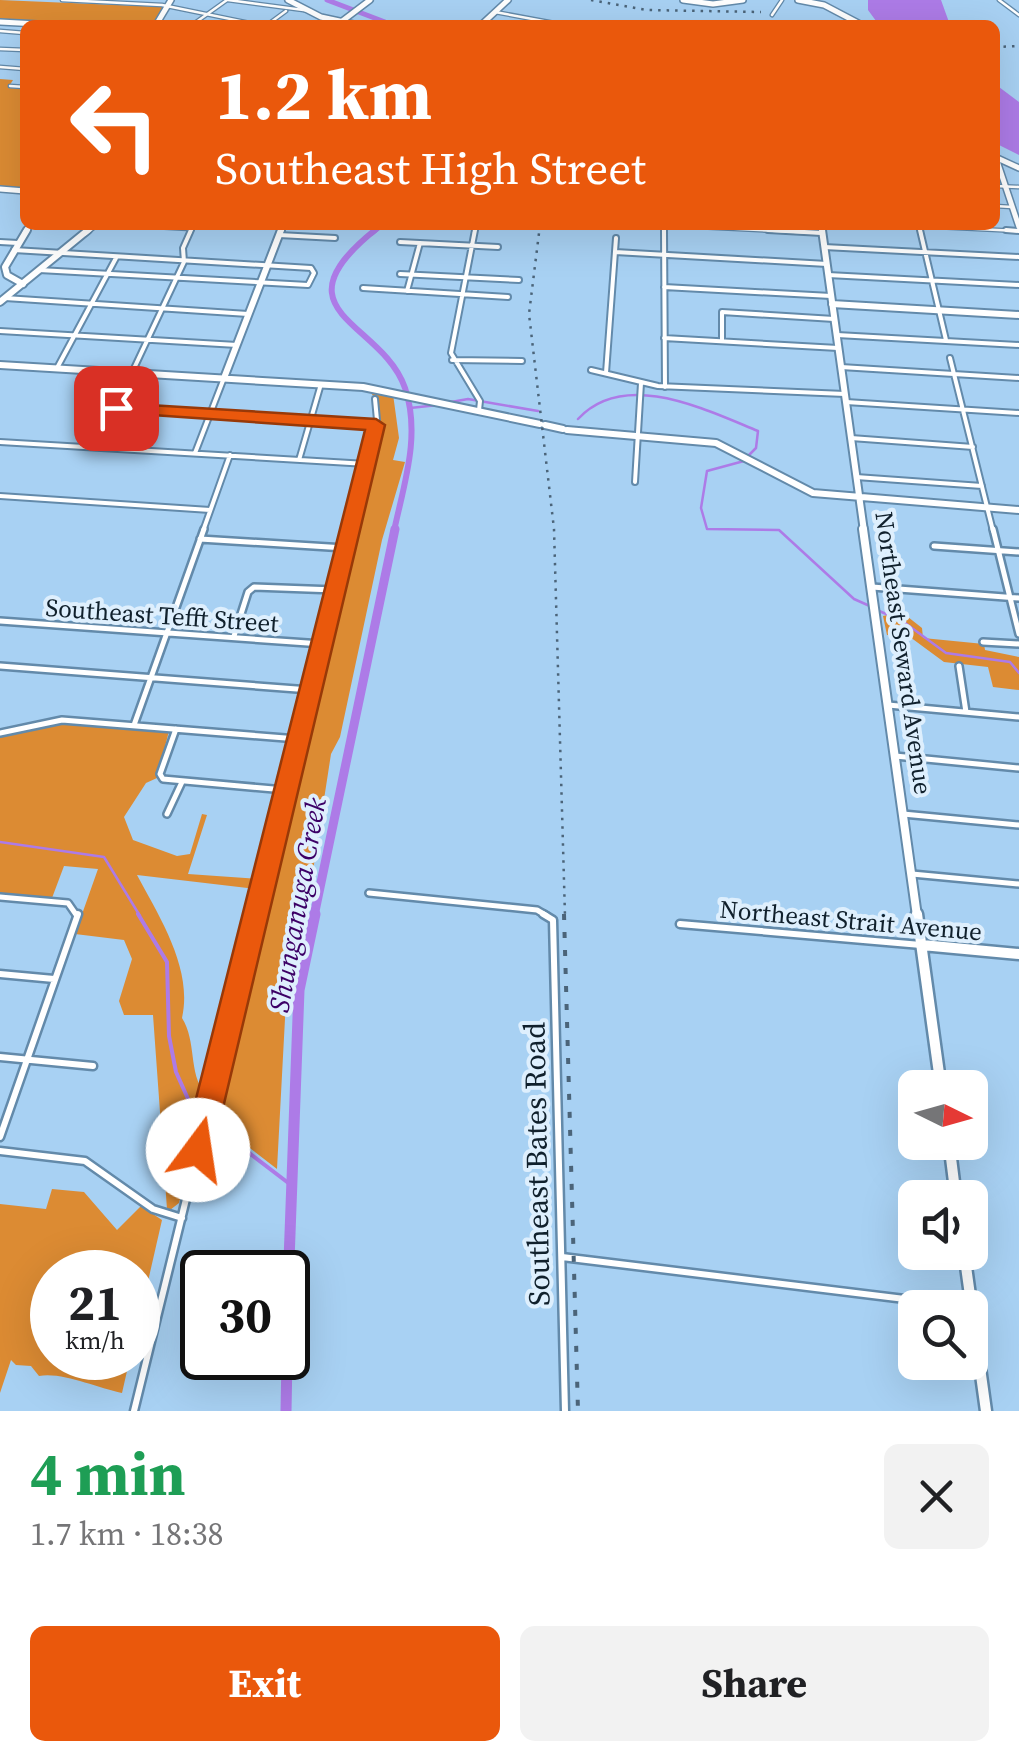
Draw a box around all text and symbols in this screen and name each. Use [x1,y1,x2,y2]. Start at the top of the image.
text: 1.2 km [215,46,432,142]
icon: left [50,60,180,190]
text: Southeast High Street [215,137,646,199]
pin [74,366,159,451]
icon: arrive [89,381,144,436]
street label: Northeast Seward Avenue [867,510,941,796]
street label: Southeast Tefft Street [44,590,281,640]
water label: Shunganuga Creek [259,794,335,1015]
street label: Northeast Strait Avenue [718,892,984,948]
street label: Southeast Bates Road [514,1022,559,1306]
north arrow [898,1070,988,1160]
map controls [898,1070,988,1380]
position arrow [146,1098,250,1202]
button: sound [898,1180,988,1270]
speed limit sign: 30 [180,1250,310,1380]
text: 21 [68,1268,122,1337]
button: search [898,1290,988,1380]
text: km/h [65,1323,125,1357]
text: 4 min [30,1433,186,1515]
button: close [884,1444,989,1549]
text: 1.7 km · 18:38 [30,1512,224,1556]
button: Exit [30,1626,500,1741]
button: Share [520,1626,989,1741]

